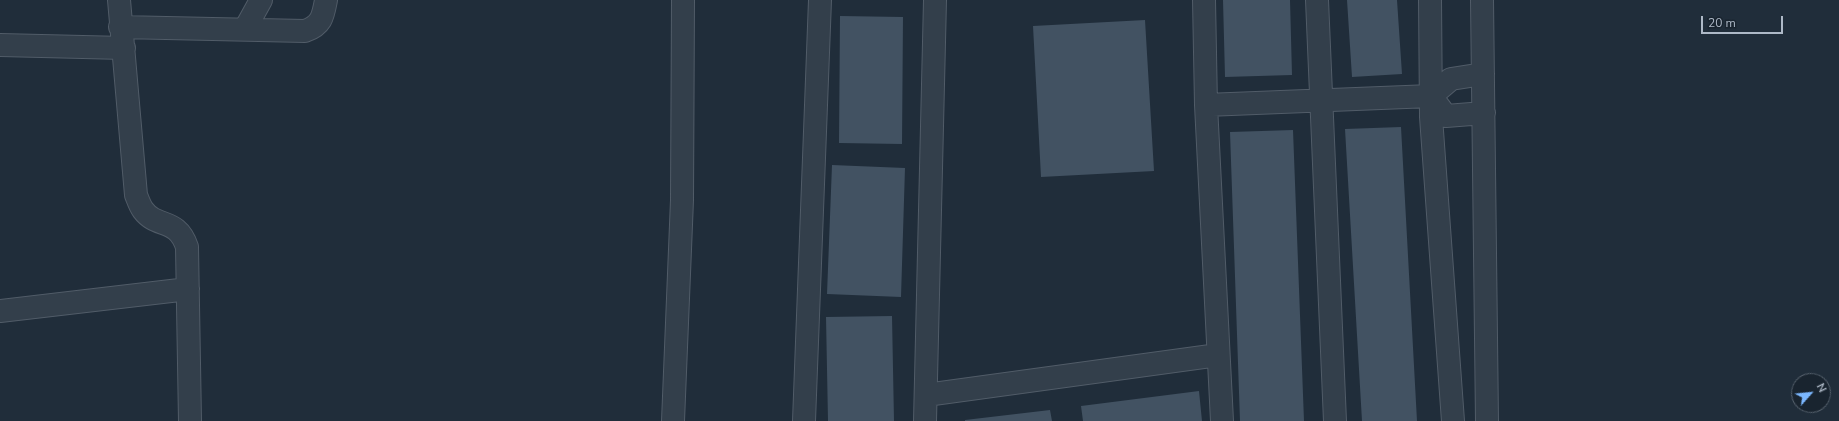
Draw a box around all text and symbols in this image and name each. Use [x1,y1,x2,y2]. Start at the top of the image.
scale bar [1703,8,1785,34]
text: 20 m [1708,15,1736,31]
north arrow [1791,373,1831,413]
text: N [1813,381,1830,395]

